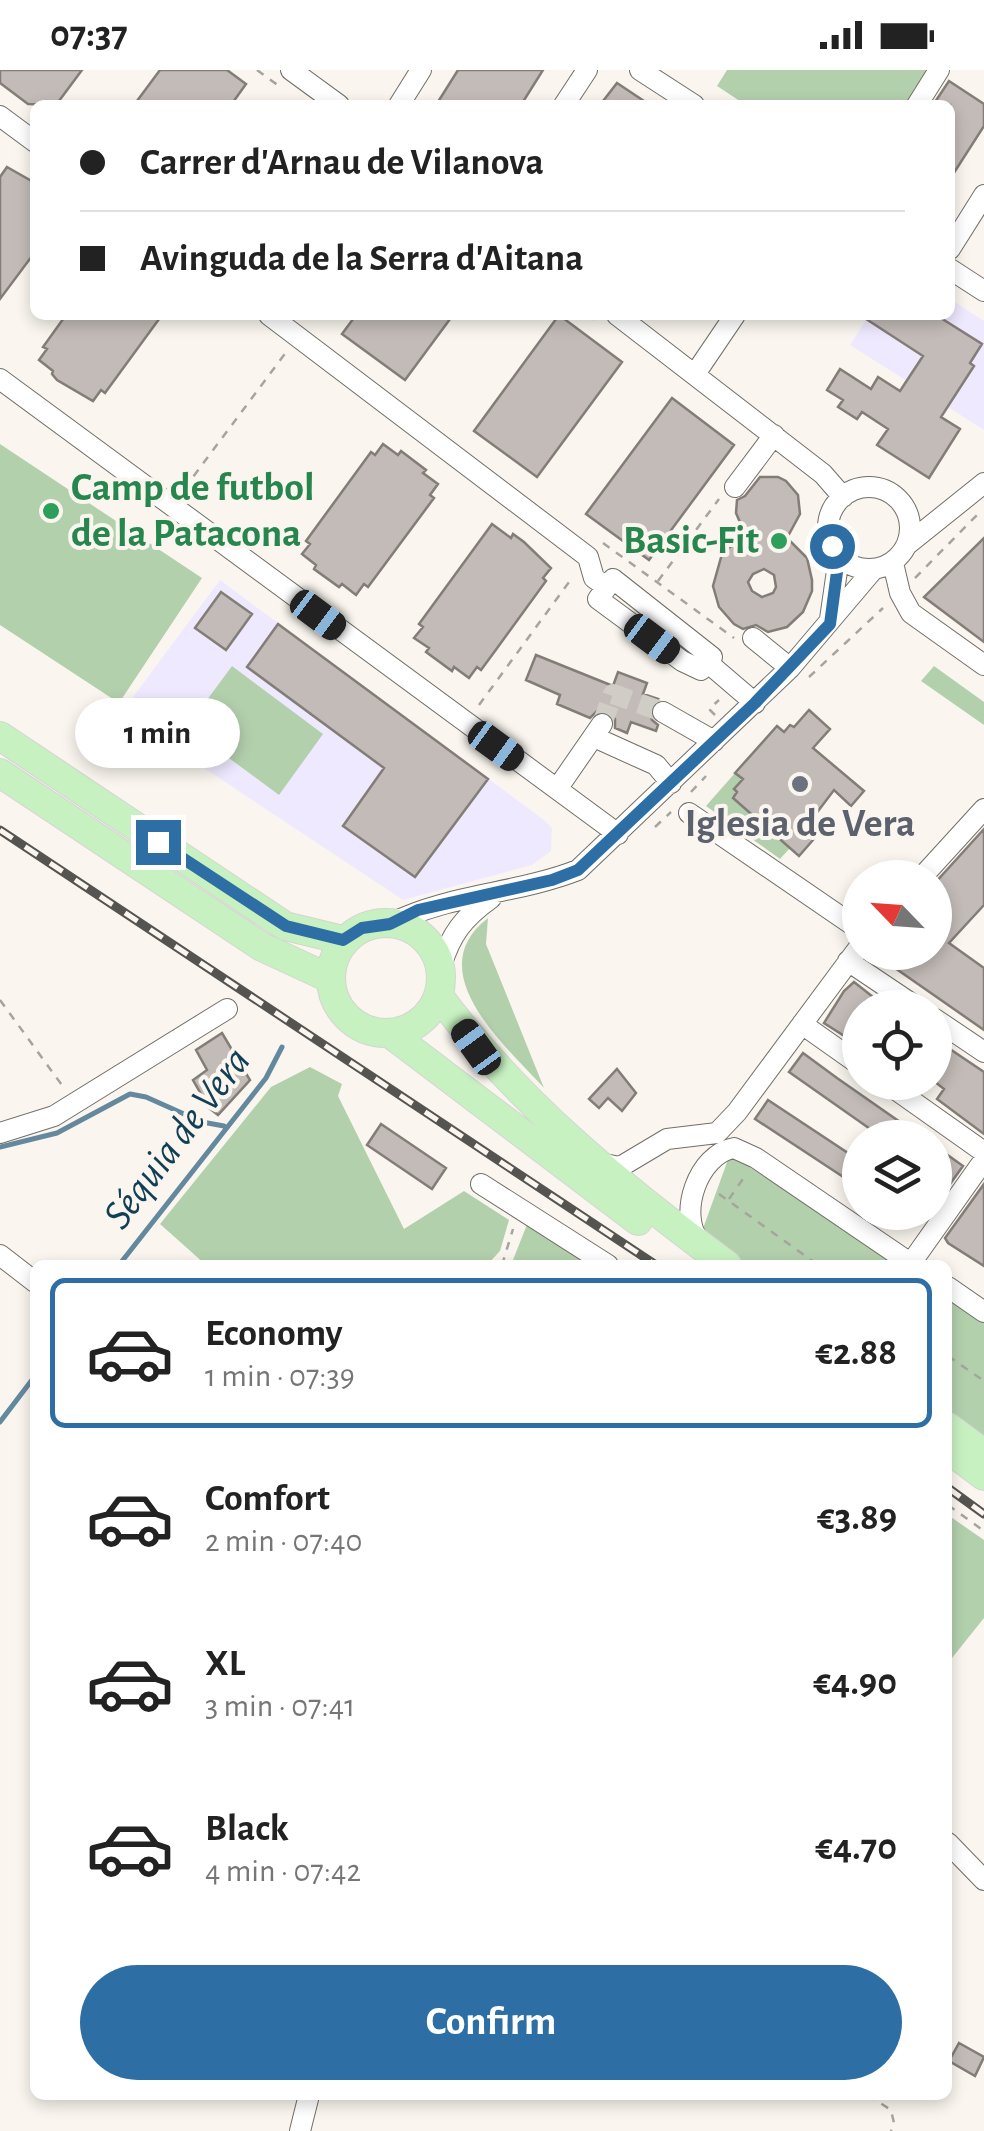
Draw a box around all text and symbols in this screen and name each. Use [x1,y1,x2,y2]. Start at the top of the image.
text: 07:37 [50,16,128,54]
text: Carrer d'Arnau de Vilanova [140,144,544,182]
text: Avinguda de la Serra d'Aitana [140,240,584,278]
place label: Camp de futbol de la Patacona [71,468,314,554]
marker: Camp de futbol de la Patacona [40,500,62,522]
place label: Basic-Fit [623,521,759,561]
route start [810,524,855,569]
marker: Basic-Fit [768,530,790,552]
car [285,585,351,645]
car [619,609,685,669]
callout: 1 min [76,697,240,767]
car [463,716,529,776]
text: 1 min [124,717,191,749]
marker: Iglesia de Vera [789,773,811,795]
place label: Iglesia de Vera [685,804,915,844]
route end [136,820,181,865]
north arrow [842,860,952,970]
map controls [842,860,952,1230]
button: locate [842,990,952,1100]
car [446,1014,506,1080]
water label: Séquia de Vera [96,1040,258,1236]
button: layers [842,1120,952,1230]
icon: car [85,1308,175,1398]
text: Economy [205,1315,343,1353]
text: €2.88 [815,1334,897,1372]
text: 1 min · 07:39 [205,1360,355,1392]
icon: car [85,1473,175,1563]
text: Comfort [205,1480,330,1518]
text: €3.89 [817,1499,897,1537]
text: 2 min · 07:40 [205,1525,362,1557]
icon: car [85,1638,175,1728]
text: XL [205,1645,245,1683]
text: €4.90 [813,1664,897,1702]
text: 3 min · 07:41 [205,1690,355,1722]
icon: car [85,1803,175,1893]
text: Black [205,1810,289,1848]
text: €4.70 [815,1829,897,1867]
text: 4 min · 07:42 [205,1855,361,1887]
button: Confirm [80,1965,902,2080]

